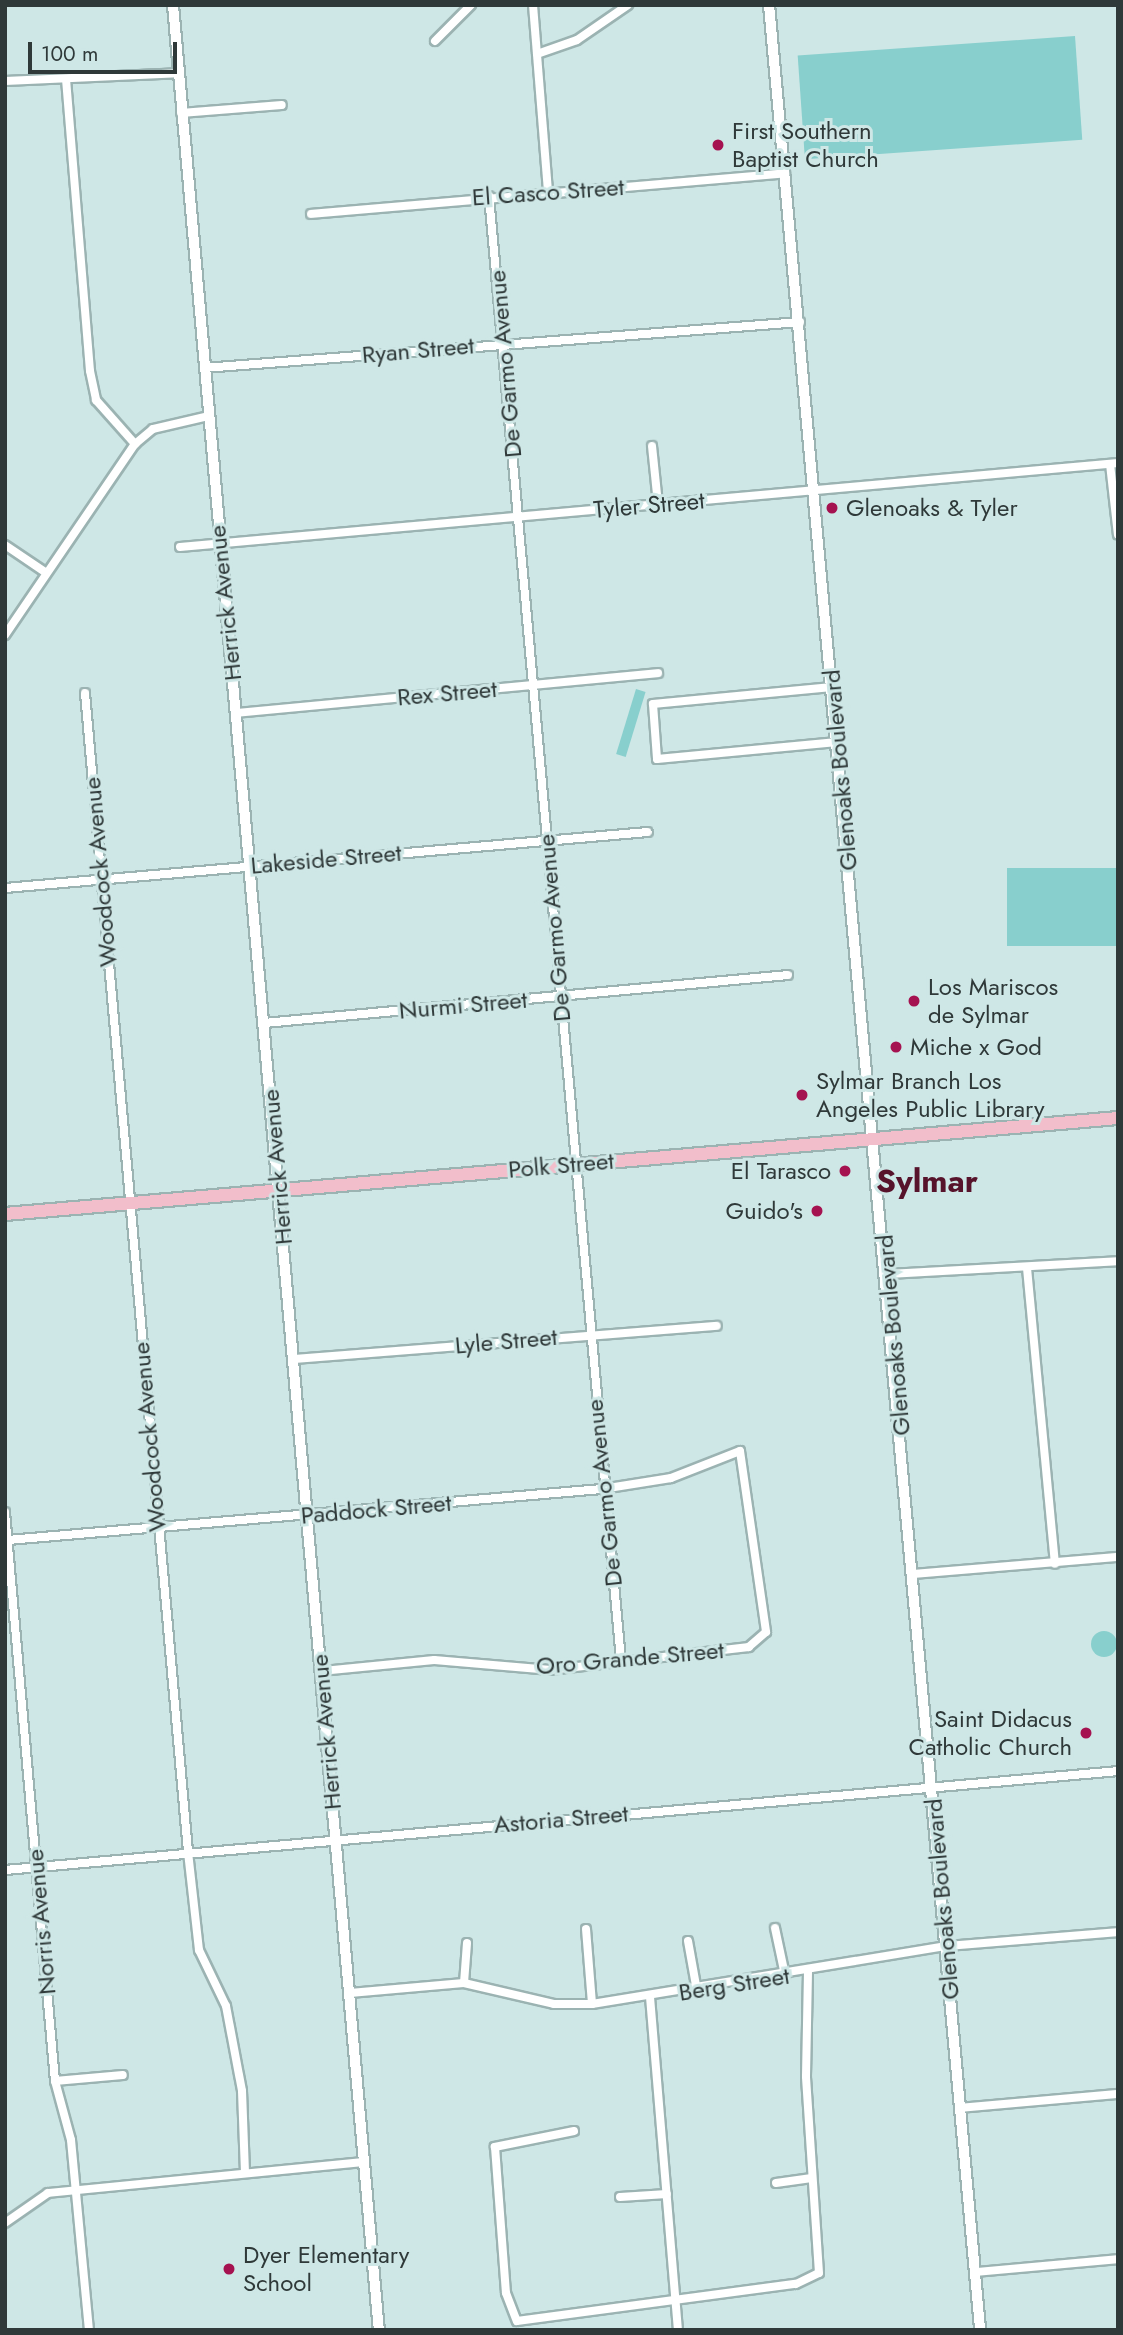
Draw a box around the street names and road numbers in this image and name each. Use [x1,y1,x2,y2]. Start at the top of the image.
street label: El Casco Street [471,172,625,212]
street label: De Garmo Avenue [482,269,528,459]
street label: Ryan Street [361,331,475,369]
street label: Tyler Street [592,486,706,524]
street label: Herrick Avenue [203,524,247,682]
street label: Glenoaks Boulevard [817,668,863,872]
street label: Rex Street [396,674,498,712]
street label: Woodcock Avenue [77,776,123,968]
street label: De Garmo Avenue [531,833,577,1023]
street label: Lakeside Street [249,838,403,880]
street label: Nurmi Street [398,985,528,1025]
street label: Herrick Avenue [256,1088,298,1246]
street label: Polk Street [507,1146,615,1184]
street label: Glenoaks Boulevard [870,1233,916,1437]
street label: Lyle Street [454,1322,558,1360]
street label: Woodcock Avenue [126,1341,172,1533]
street label: De Garmo Avenue [580,1398,628,1588]
street label: Paddock Street [300,1488,452,1530]
street label: Oro Grande Street [535,1635,725,1681]
street label: Herrick Avenue [305,1653,347,1811]
street label: Glenoaks Boulevard [919,1797,965,2001]
street label: Astoria Street [493,1799,629,1839]
street label: Norris Avenue [20,1848,62,1996]
street label: Berg Street [677,1961,791,2007]

